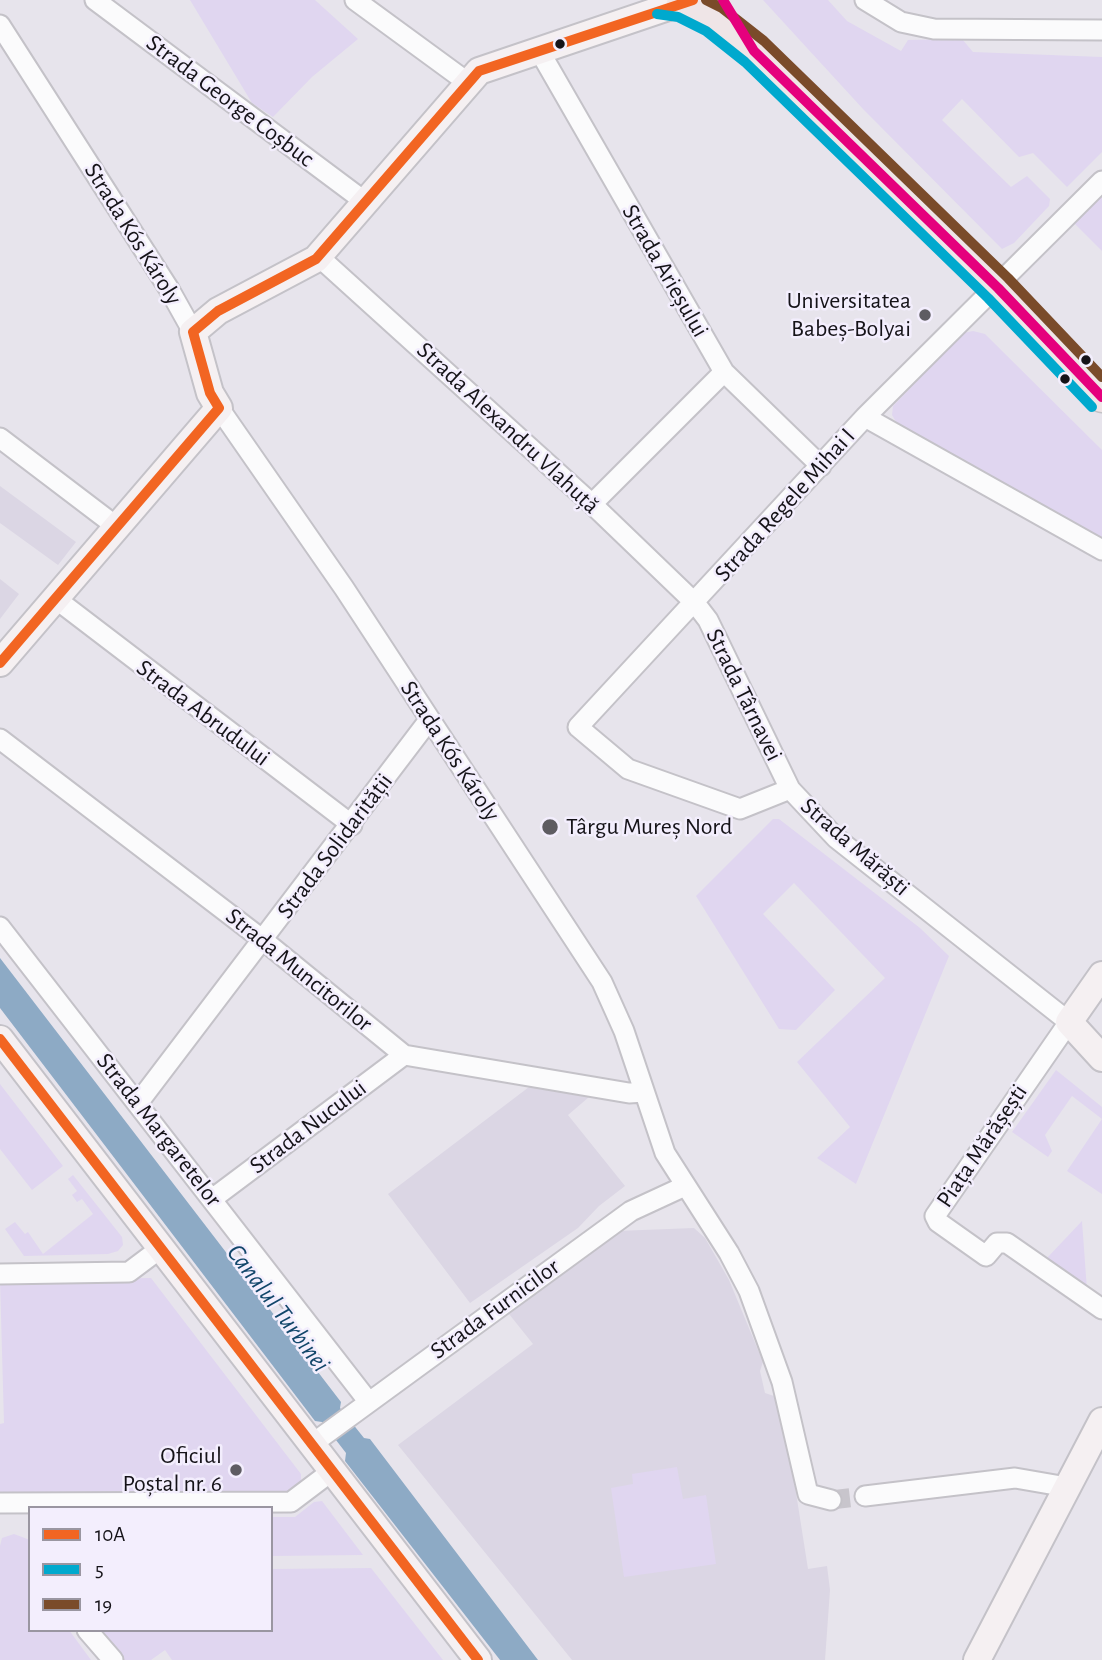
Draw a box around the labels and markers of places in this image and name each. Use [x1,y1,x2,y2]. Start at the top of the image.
unlabelled marker [553,37,567,51]
place label: Universitatea Babeș-Bolyai [787,287,911,343]
marker: Universitatea Babeș-Bolyai [917,307,933,323]
unlabelled marker [1079,353,1093,367]
unlabelled marker [1058,372,1072,386]
place label: Târgu Mureș Nord [566,813,732,841]
marker: Târgu Mureș Nord [540,817,560,837]
place label: Oficiul Poștal nr. 6 [123,1442,222,1498]
marker: Oficiul Poștal nr. 6 [228,1462,244,1478]

